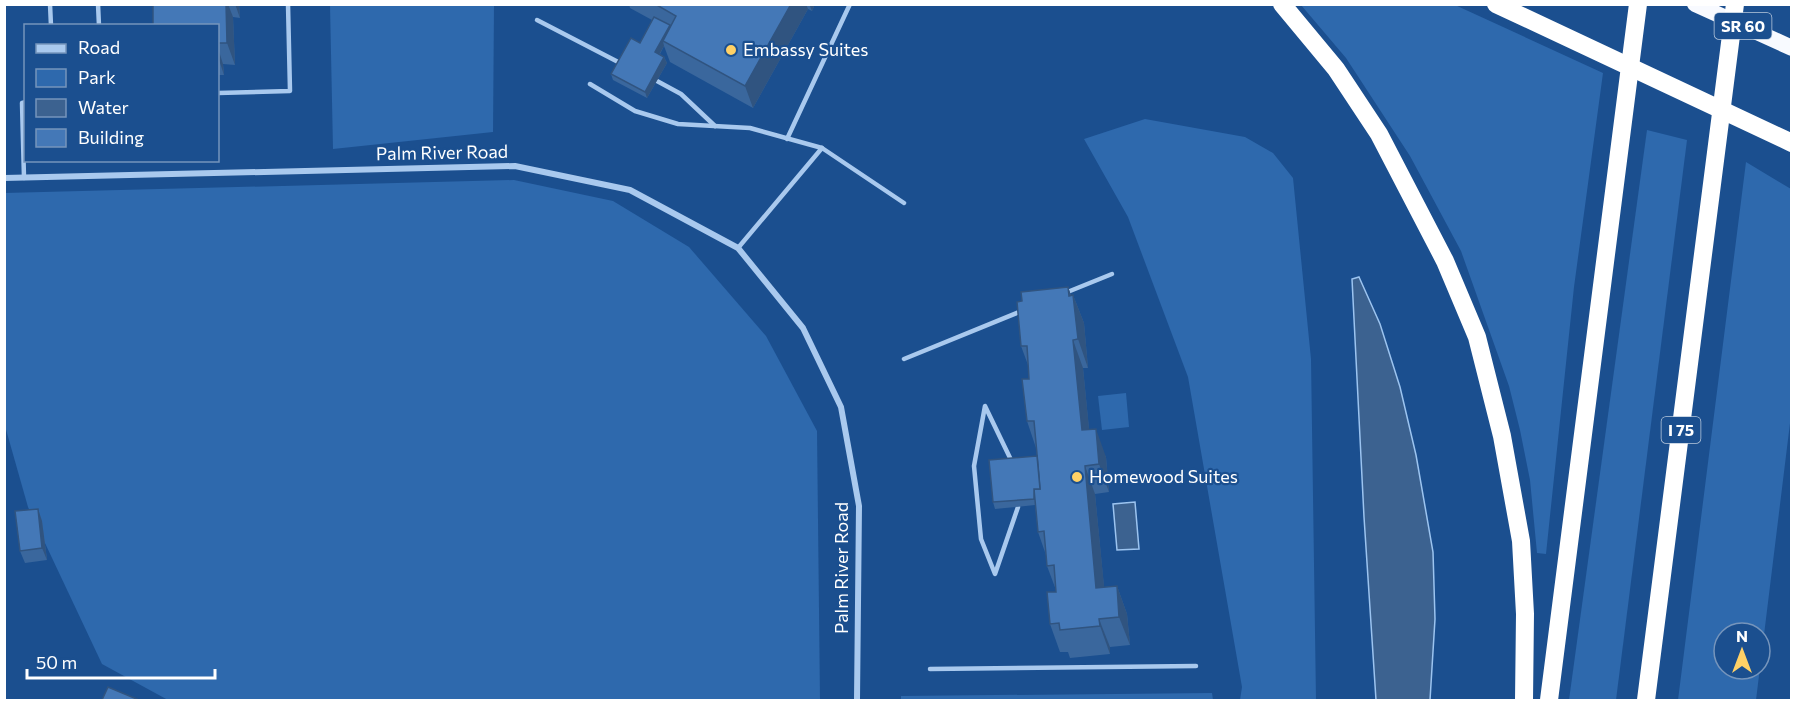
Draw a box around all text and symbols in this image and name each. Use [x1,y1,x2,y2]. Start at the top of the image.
road number: SR 60 [1714,13,1772,39]
legend [24,24,219,162]
text: Road [78,36,120,58]
place label: Embassy Suites [743,38,869,60]
marker: Embassy Suites [724,43,738,57]
text: Park [78,66,116,88]
text: Water [78,96,129,118]
text: Building [78,126,144,148]
street label: Palm River Road [376,140,508,164]
road number: I 75 [1662,417,1700,443]
place label: Homewood Suites [1089,465,1238,487]
marker: Homewood Suites [1070,470,1084,484]
street label: Palm River Road [830,502,852,634]
north arrow [1712,621,1772,681]
text: N [1736,626,1748,645]
scale bar [27,642,214,680]
text: 50 m [36,651,77,673]

